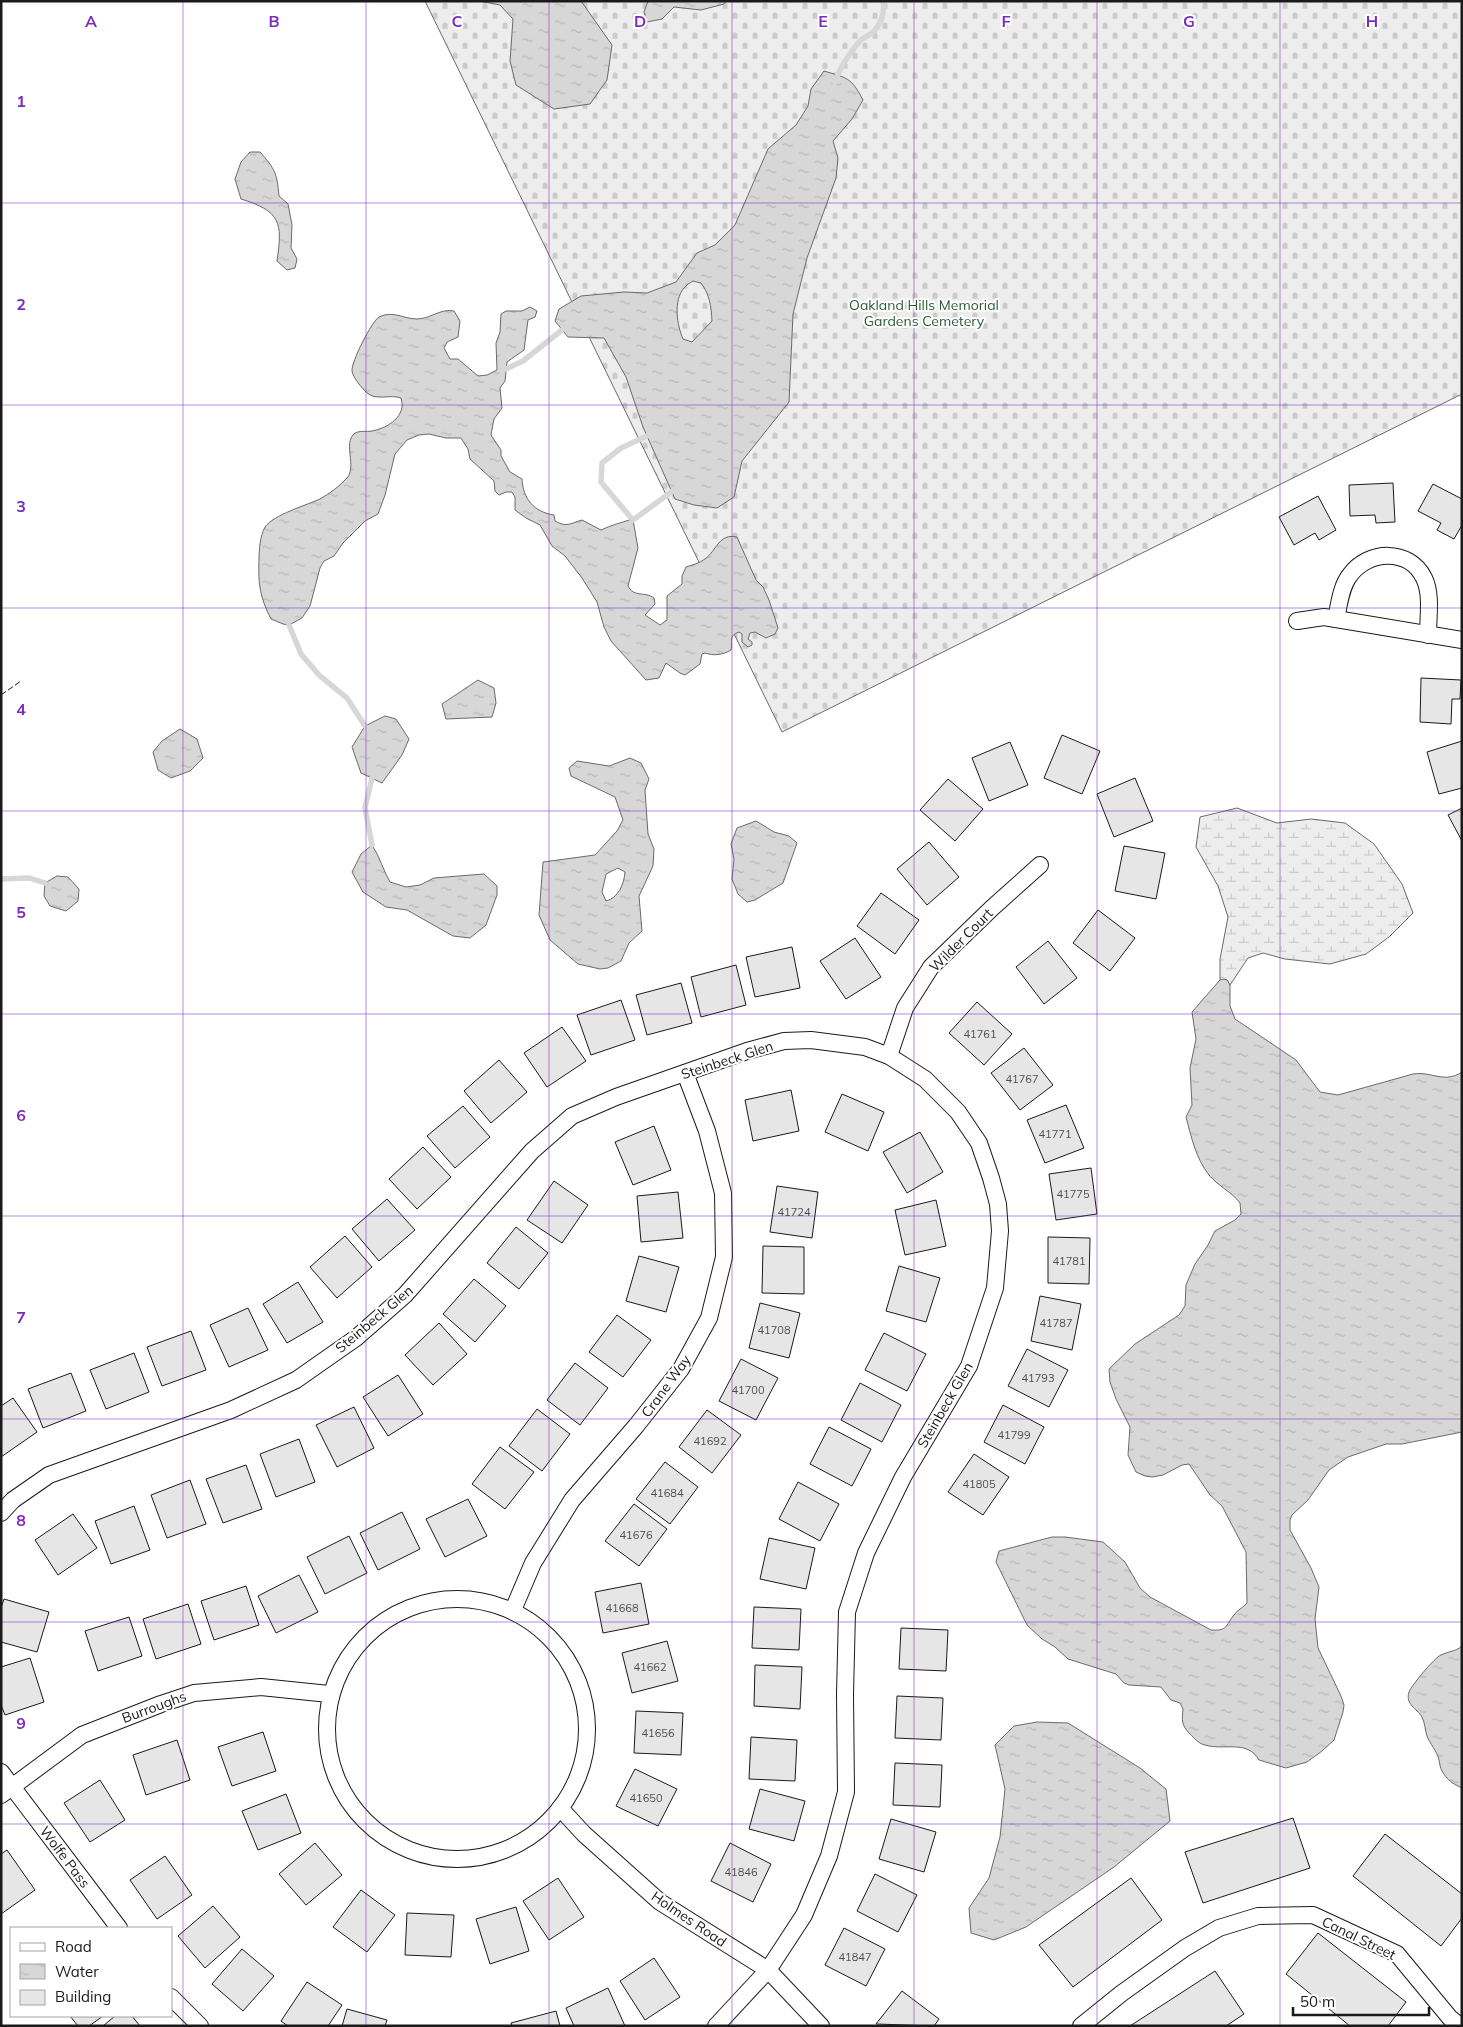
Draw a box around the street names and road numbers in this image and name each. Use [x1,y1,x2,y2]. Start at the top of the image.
street label: Wilder Court [925,904,997,976]
street label: Steinbeck Glen [679,1037,775,1083]
street label: Steinbeck Glen [331,1281,417,1357]
street label: Crane Way [637,1351,695,1421]
street label: Steinbeck Glen [913,1359,977,1451]
street label: Burroughs [119,1687,189,1727]
street label: Wolfe Pass [36,1822,94,1892]
street label: Holmes Road [648,1887,730,1951]
street label: Canal Street [1319,1912,1399,1964]

